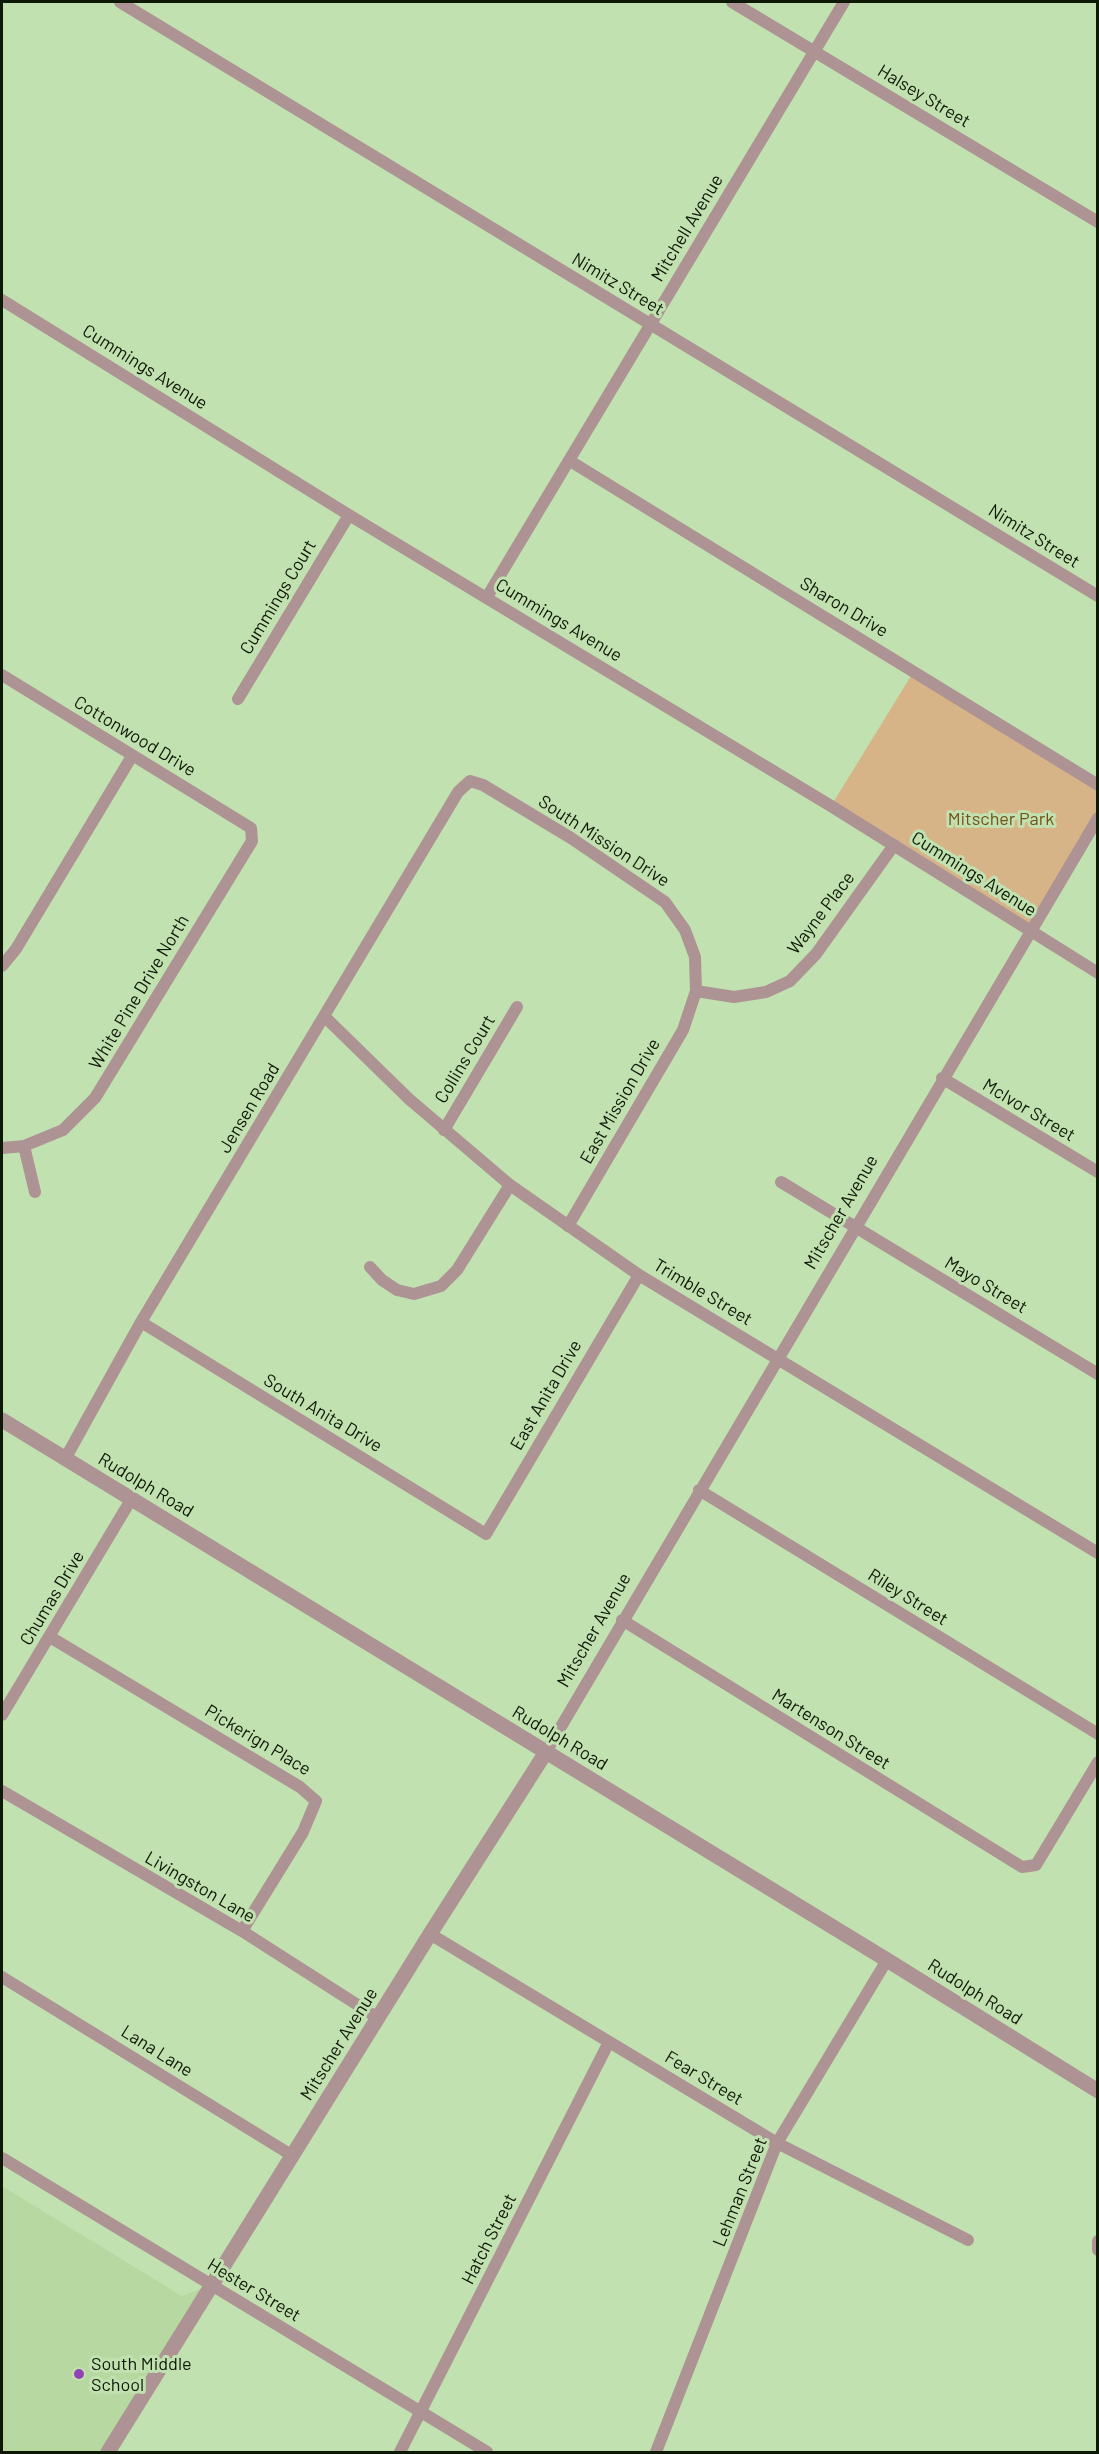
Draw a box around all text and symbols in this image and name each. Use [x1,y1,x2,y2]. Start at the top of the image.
street label: Halsey Street [874,60,974,132]
street label: Mitchell Avenue [646,170,728,286]
street label: Nimitz Street [568,248,668,320]
street label: Cummings Avenue [78,320,212,414]
street label: Nimitz Street [984,499,1084,573]
street label: Cummings Court [235,536,321,658]
street label: Sharon Drive [796,572,892,642]
street label: Cummings Avenue [492,574,626,666]
street label: Cottonwood Drive [70,691,200,781]
street label: South Mission Drive [534,791,674,891]
park label: Mitscher Park [948,808,1054,830]
street label: Cummings Avenue [907,827,1041,921]
street label: Wayne Place [783,867,859,959]
street label: White Pine Drive North [84,911,194,1073]
street label: Collins Court [430,1011,500,1107]
street label: East Mission Drive [575,1034,665,1168]
street label: Jensen Road [214,1059,284,1157]
street label: McIvor Street [979,1074,1079,1146]
street label: Mitscher Avenue [800,1151,882,1273]
street label: Mayo Street [941,1252,1031,1318]
street label: Trimble Street [650,1254,756,1330]
street label: East Anita Drive [506,1336,586,1454]
street label: South Anita Drive [260,1369,386,1457]
street label: Rudolph Road [94,1448,198,1522]
street label: Chumas Drive [15,1547,89,1649]
street label: Riley Street [864,1564,952,1630]
street label: Mitscher Avenue [553,1569,635,1691]
street label: Martenson Street [768,1684,894,1774]
street label: Pickerign Place [201,1700,315,1780]
street label: Rudolph Road [508,1701,612,1775]
street label: Livingston Lane [141,1847,259,1927]
street label: Rudolph Road [924,1954,1026,2030]
street label: Mitscher Avenue [296,1984,382,2104]
street label: Lana Lane [117,2021,197,2081]
street label: Fear Street [661,2046,747,2110]
street label: Lehman Street [708,2134,772,2250]
street label: Hatch Street [457,2190,521,2288]
street label: Hester Street [203,2254,305,2326]
place label: South Middle School [91,2353,192,2396]
marker: South Middle School [72,2367,86,2381]

